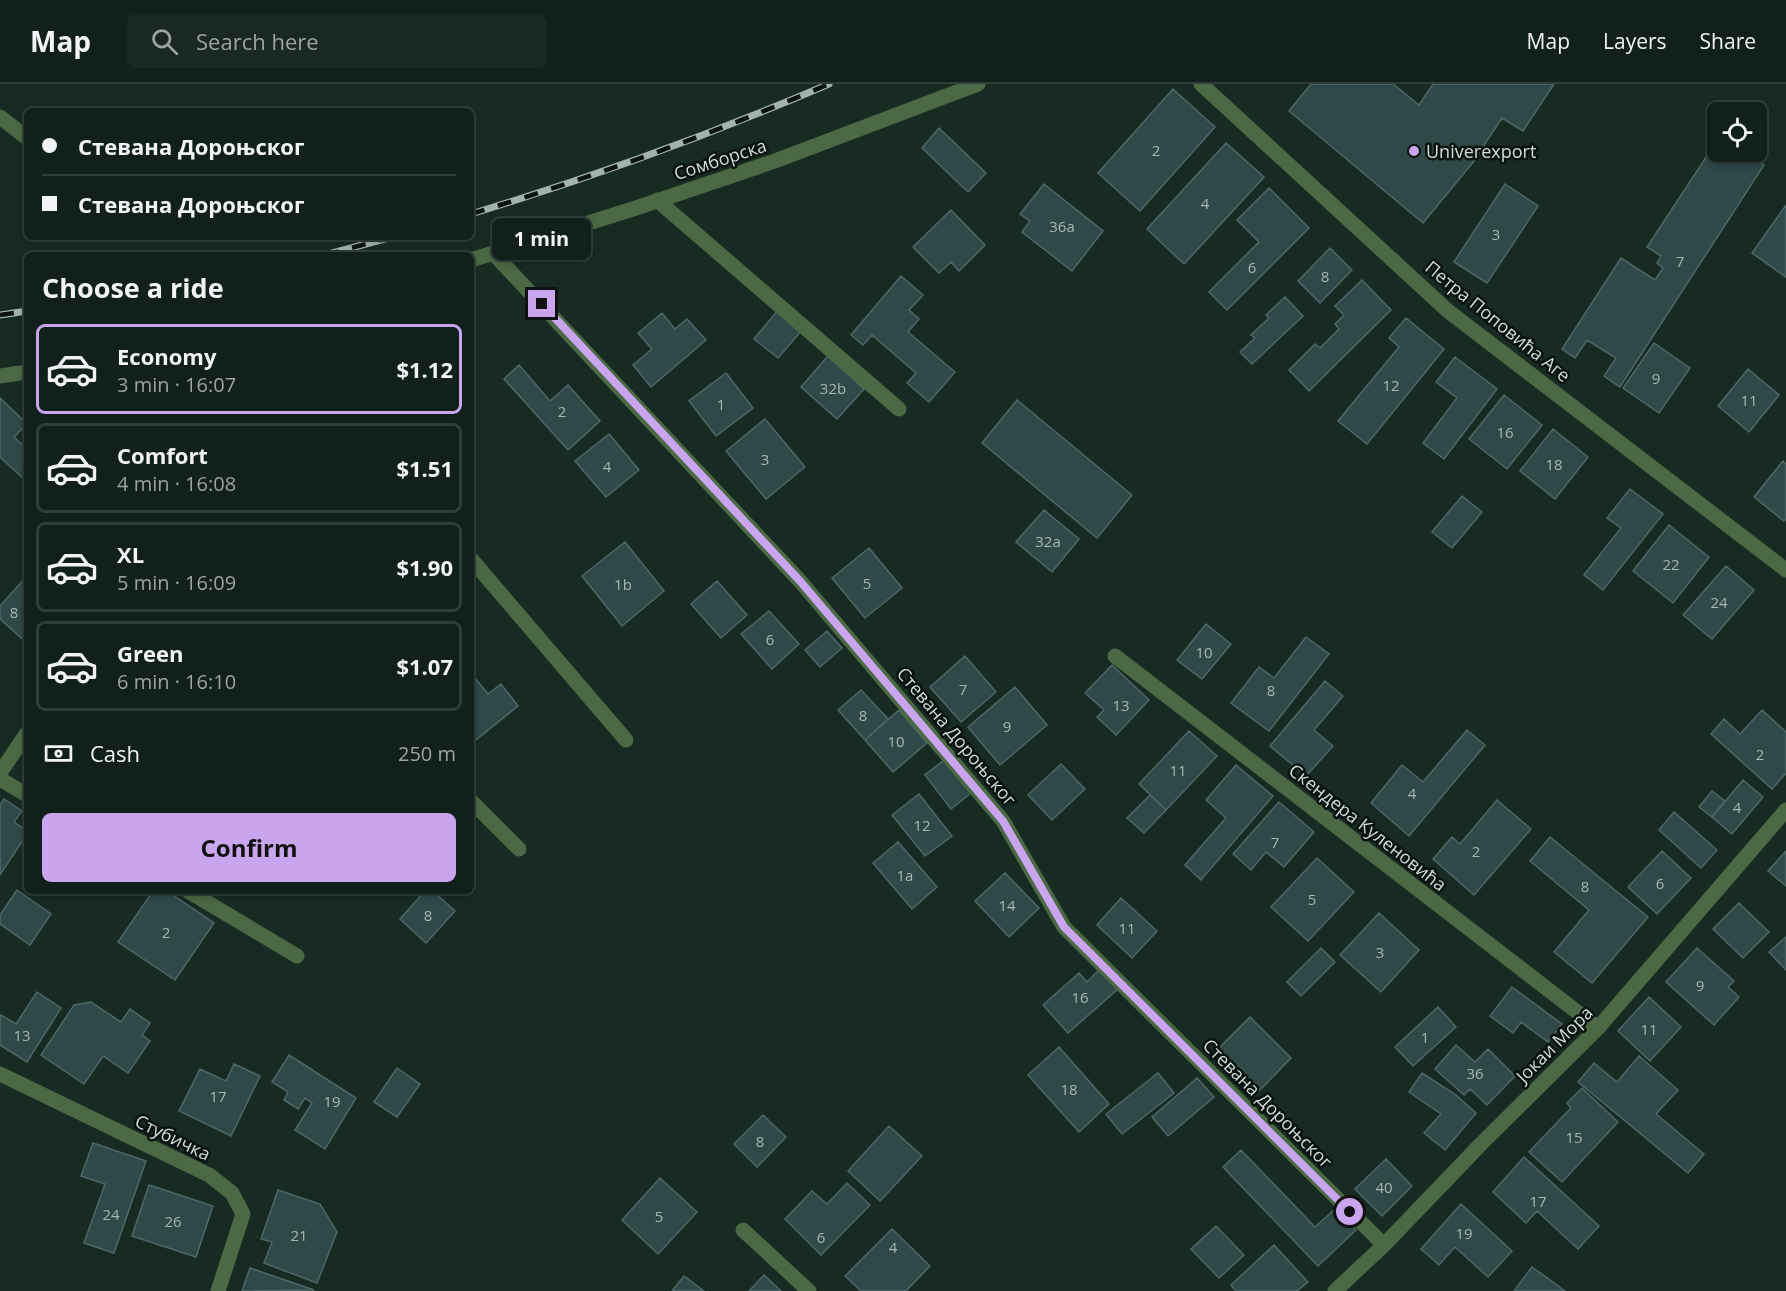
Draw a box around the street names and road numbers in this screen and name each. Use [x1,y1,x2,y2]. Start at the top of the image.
street label: Сомборска [671,133,769,185]
street label: Петра Поповића Аге [1420,255,1576,387]
street label: Стевана Дороњског [892,662,1022,810]
street label: Скендера Куленовића [1284,758,1452,896]
street label: Јокаи Мора [1509,1000,1598,1089]
street label: Стевана Дороњског [1198,1033,1338,1173]
street label: Стубичка [131,1108,215,1166]

